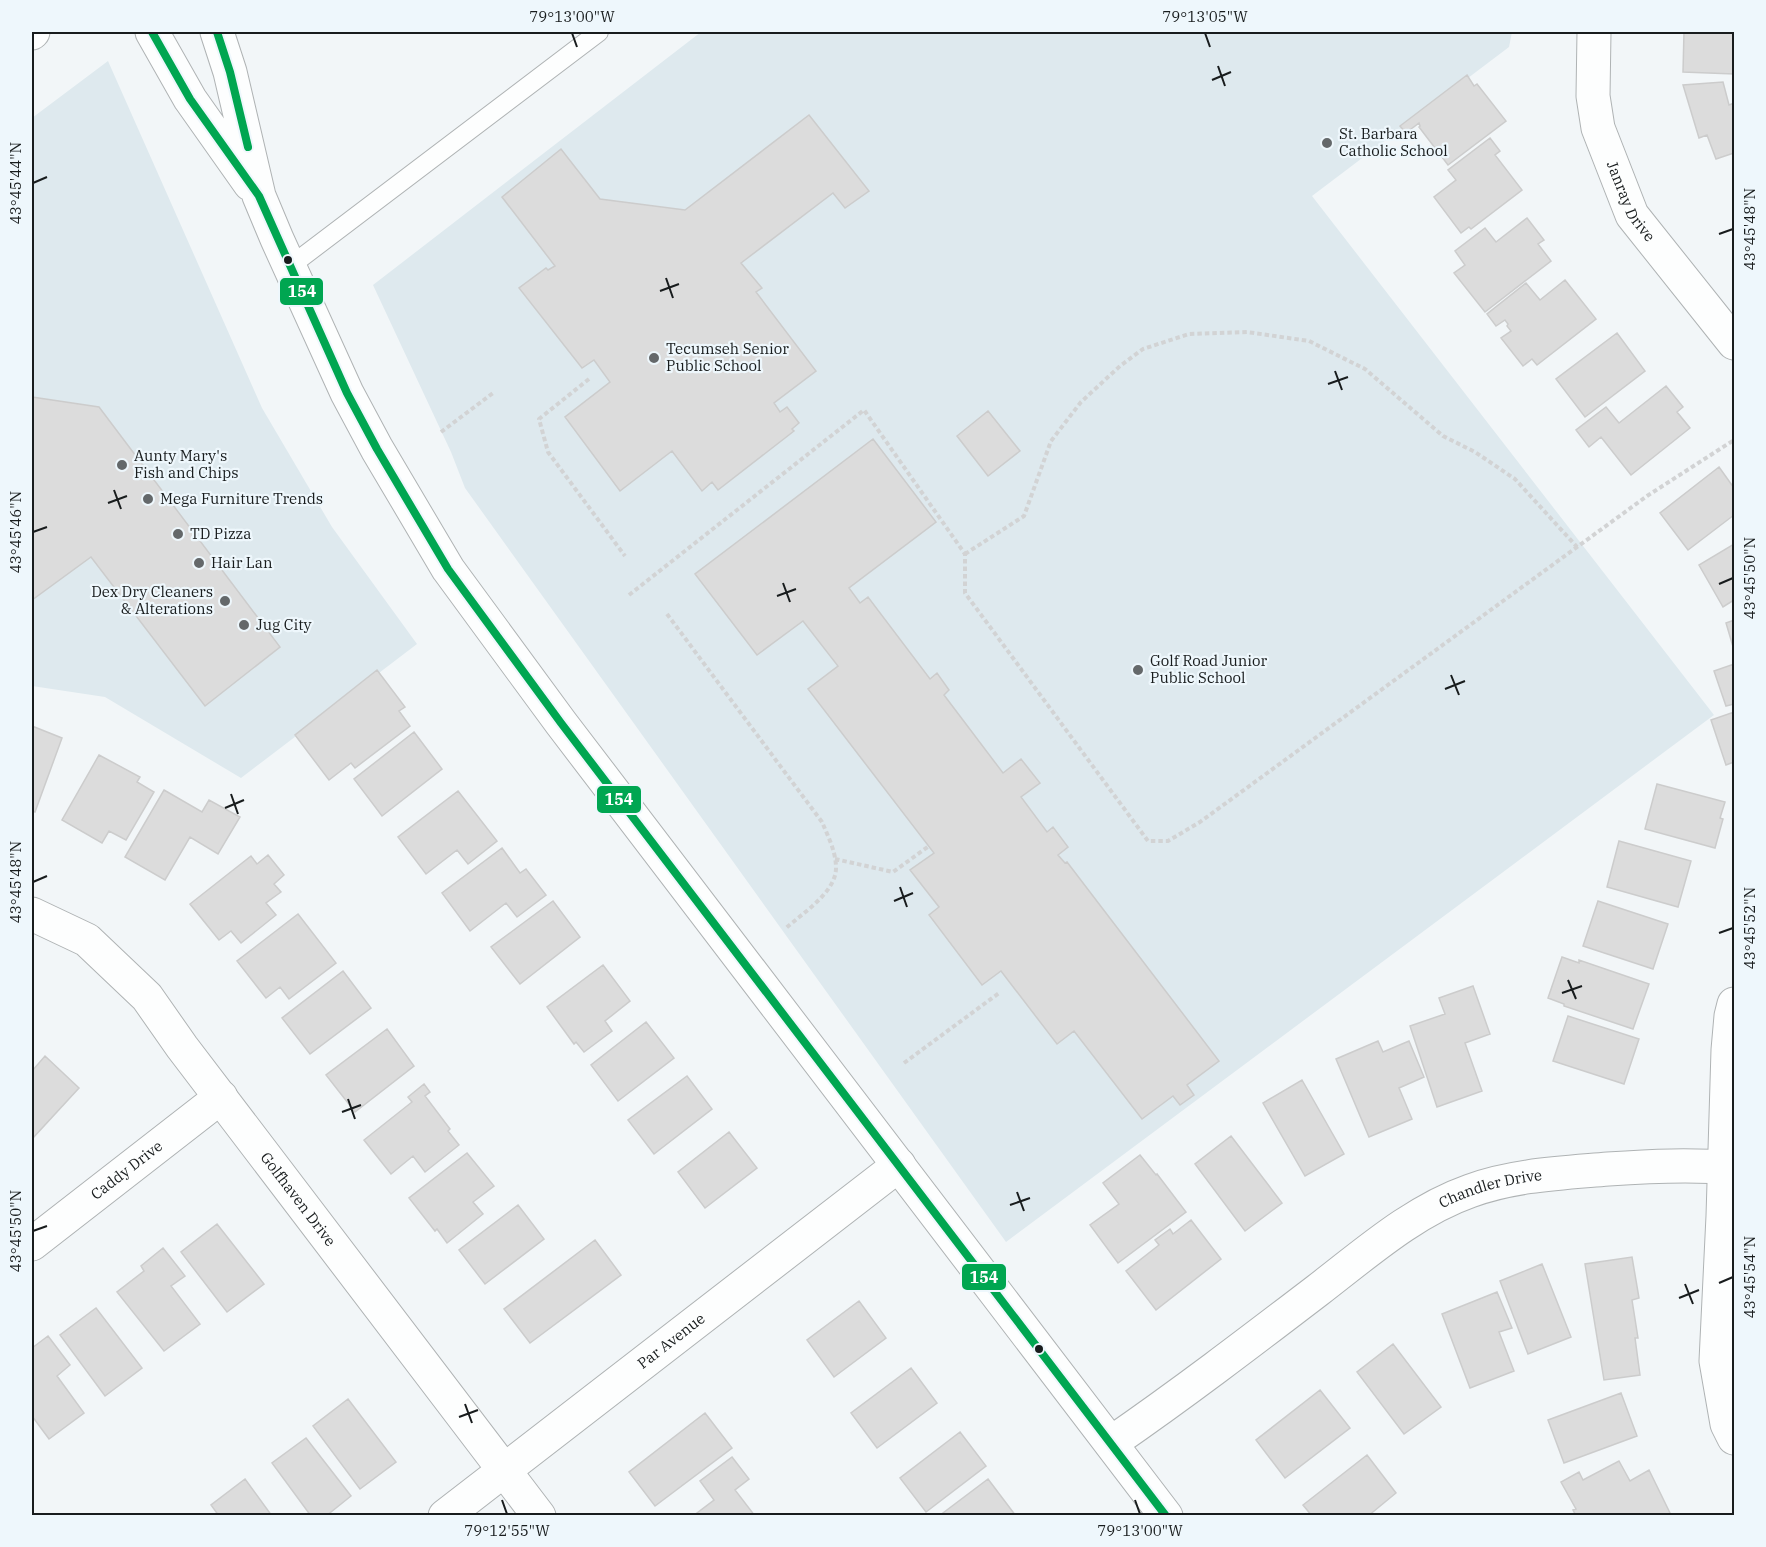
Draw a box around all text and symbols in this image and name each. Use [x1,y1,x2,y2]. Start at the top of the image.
text: 79°13'00"W [529,7,615,26]
text: 79°13'05"W [1162,7,1248,26]
place label: St. Barbara Catholic School [1339,124,1448,160]
marker: St. Barbara Catholic School [1320,136,1334,150]
text: 43°45'44"N [6,142,25,224]
street label: Janray Drive [1603,158,1659,245]
text: 43°45'48"N [1740,188,1759,270]
unlabelled marker [282,254,294,266]
line badge: 154 [279,277,324,306]
text: 154 [288,281,317,301]
place label: Tecumseh Senior Public School [666,339,789,375]
marker: Tecumseh Senior Public School [647,351,661,365]
place label: Aunty Mary's Fish and Chips [134,446,239,482]
marker: Aunty Mary's Fish and Chips [115,458,129,472]
place label: Mega Furniture Trends [160,489,323,508]
text: 43°45'46"N [6,491,25,573]
marker: Mega Furniture Trends [141,492,155,506]
place label: TD Pizza [190,524,251,543]
marker: TD Pizza [171,527,185,541]
text: 43°45'50"N [1740,537,1759,619]
place label: Hair Lan [211,553,273,572]
marker: Hair Lan [192,556,206,570]
place label: Dex Dry Cleaners & Alterations [91,582,213,618]
marker: Dex Dry Cleaners & Alterations [218,594,232,608]
place label: Jug City [256,615,311,634]
marker: Jug City [237,618,251,632]
place label: Golf Road Junior Public School [1150,651,1267,687]
marker: Golf Road Junior Public School [1131,663,1145,677]
line badge: 154 [596,785,642,814]
text: 154 [605,789,634,809]
text: 43°45'48"N [6,841,25,923]
text: 43°45'52"N [1740,887,1759,969]
street label: Caddy Drive [87,1136,166,1204]
street label: Golfhaven Drive [256,1148,340,1250]
street label: Chandler Drive [1435,1165,1543,1212]
text: 43°45'50"N [6,1190,25,1272]
text: 43°45'54"N [1740,1236,1759,1318]
line badge: 154 [961,1263,1007,1291]
text: 154 [970,1267,999,1287]
street label: Par Avenue [633,1309,709,1373]
unlabelled marker [1033,1343,1045,1355]
text: 79°12'55"W [464,1521,550,1540]
text: 79°13'00"W [1097,1521,1183,1540]

